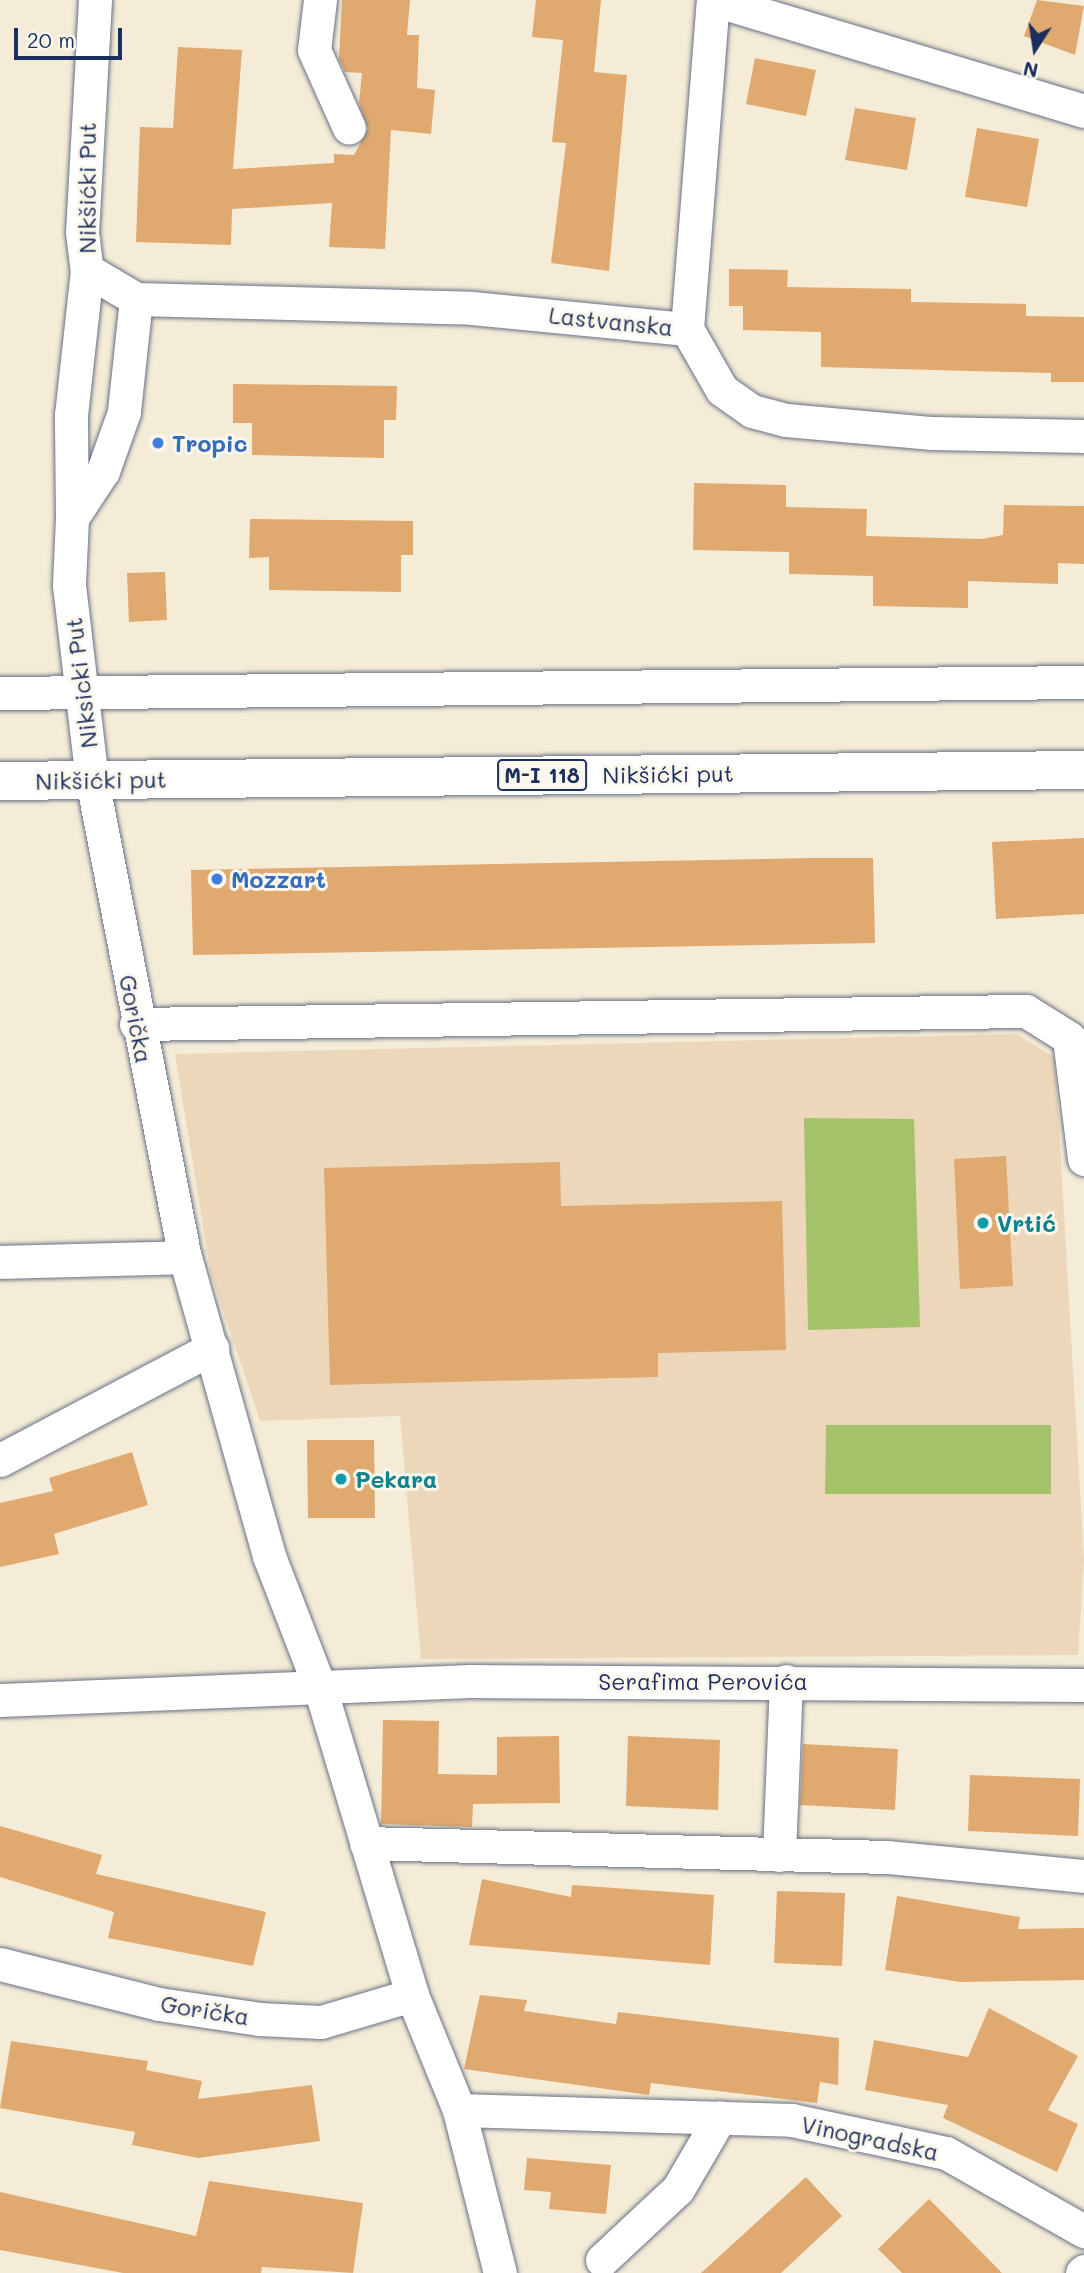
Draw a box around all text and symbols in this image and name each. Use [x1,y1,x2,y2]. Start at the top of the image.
scale bar [18,14,126,58]
north arrow [1000,14,1070,84]
text: 20 m [27,26,75,53]
text: N [1021,56,1040,84]
street label: Nikšićki Put [73,122,101,254]
street label: Lastvanska [548,301,674,341]
place label: Tropic [172,429,248,457]
marker: Tropic [150,435,166,451]
street label: Niksicki Put [59,616,103,750]
road number: M-I 118 [496,758,588,792]
street label: Nikšićki put [602,759,734,789]
street label: Nikšićki put [35,765,167,795]
place label: Mozzart [231,865,326,893]
marker: Mozzart [209,871,225,887]
street label: Gorička [114,973,158,1065]
place label: Vrtić [997,1209,1056,1237]
marker: Vrtić [975,1215,991,1231]
place label: Pekara [355,1465,437,1493]
marker: Pekara [333,1471,349,1487]
street label: Serafima Perovića [598,1667,808,1695]
street label: Gorička [159,1989,251,2031]
street label: Vinogradska [799,2110,941,2166]

